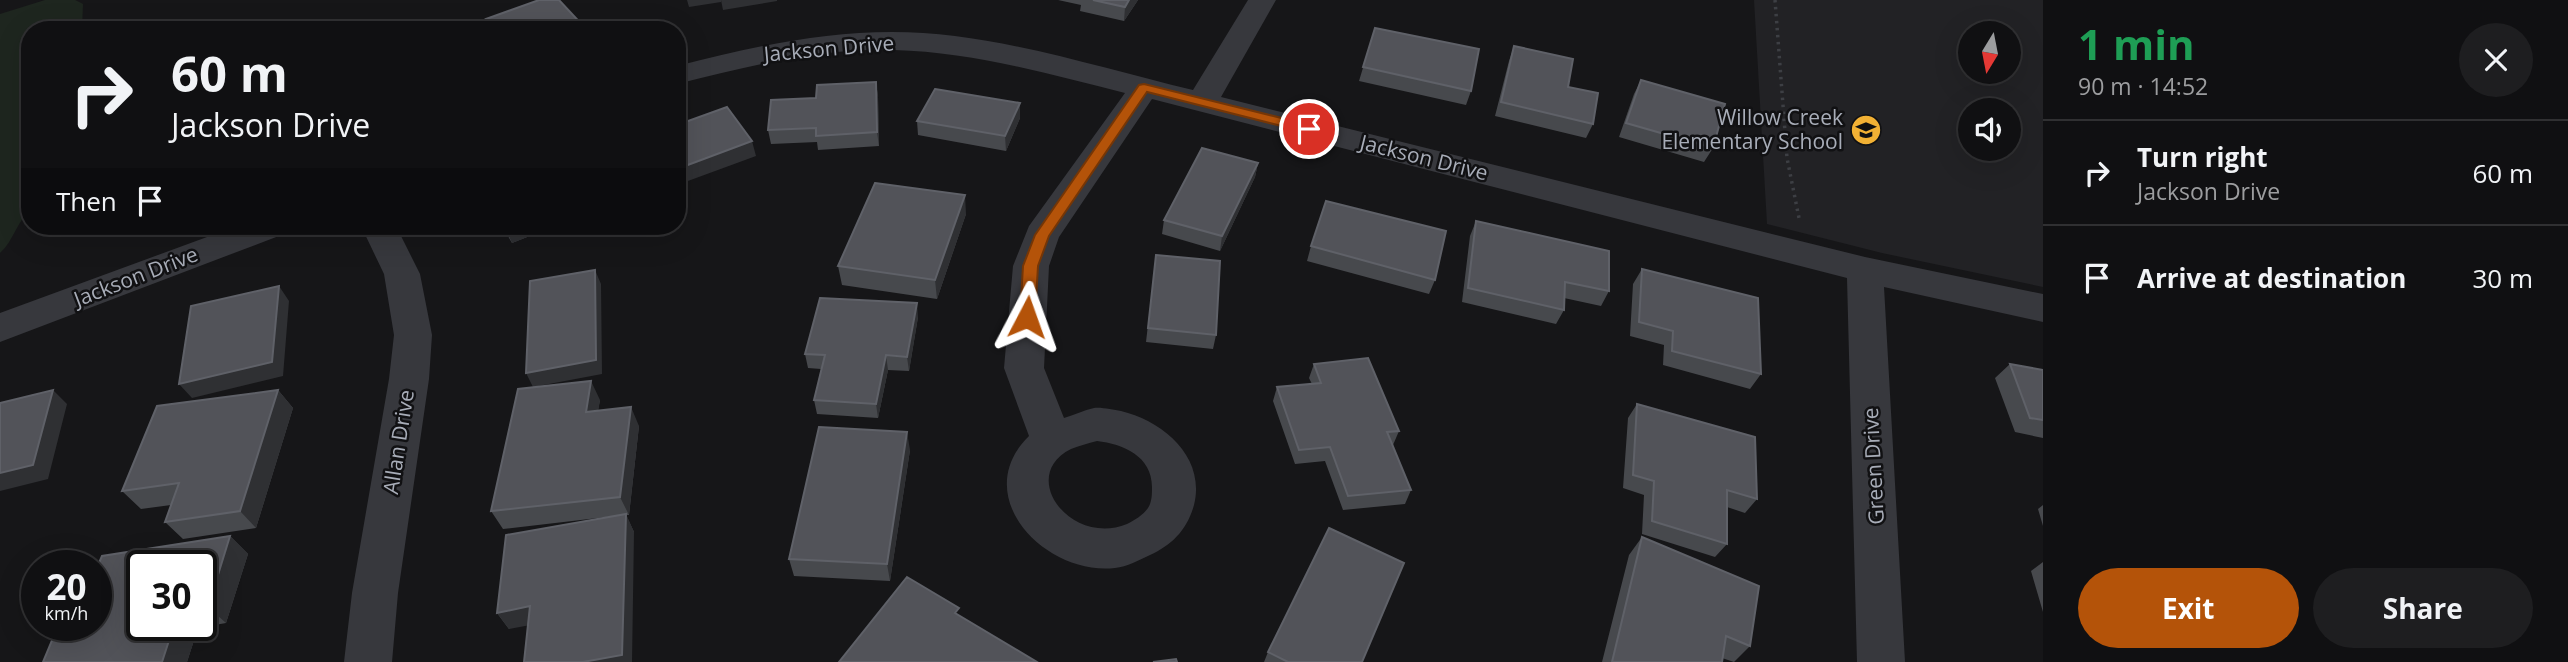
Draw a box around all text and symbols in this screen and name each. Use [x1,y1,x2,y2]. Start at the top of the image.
text: 1 min [2078,15,2195,72]
north arrow [1958,21,2021,84]
map controls [1958,21,2021,161]
button: close [2459,23,2533,97]
street label: Jackson Drive [761,28,895,68]
text: 60 m [171,40,288,106]
icon: right [56,49,147,140]
text: 90 m · 14:52 [2078,70,2208,102]
button: sound [1958,98,2021,161]
pin [1279,99,1339,159]
text: Jackson Drive [171,103,370,146]
place label: Willow Creek Elementary School [1661,103,1843,155]
icon: arrive [1290,110,1328,148]
school or university icon: Willow Creek Elementary School [1849,113,1883,147]
street label: Jackson Drive [1355,127,1491,186]
text: Turn right [2137,139,2268,175]
icon: right [2078,154,2116,192]
text: 60 m [2472,155,2533,191]
text: Jackson Drive [2137,175,2280,207]
icon: arrive [131,182,169,220]
text: Then [56,183,117,219]
street label: Jackson Drive [68,240,202,313]
icon: arrive [2078,259,2116,297]
text: Arrive at destination [2137,260,2406,296]
text: 30 m [2472,260,2533,296]
position arrow [990,280,1064,354]
street label: Allan Drive [376,388,420,496]
street label: Green Drive [1856,407,1890,525]
speed limit sign: 30 [126,550,217,641]
text: 20 [46,563,87,610]
button: Exit [2078,568,2299,648]
button: Share [2313,568,2533,648]
text: km/h [45,601,88,625]

